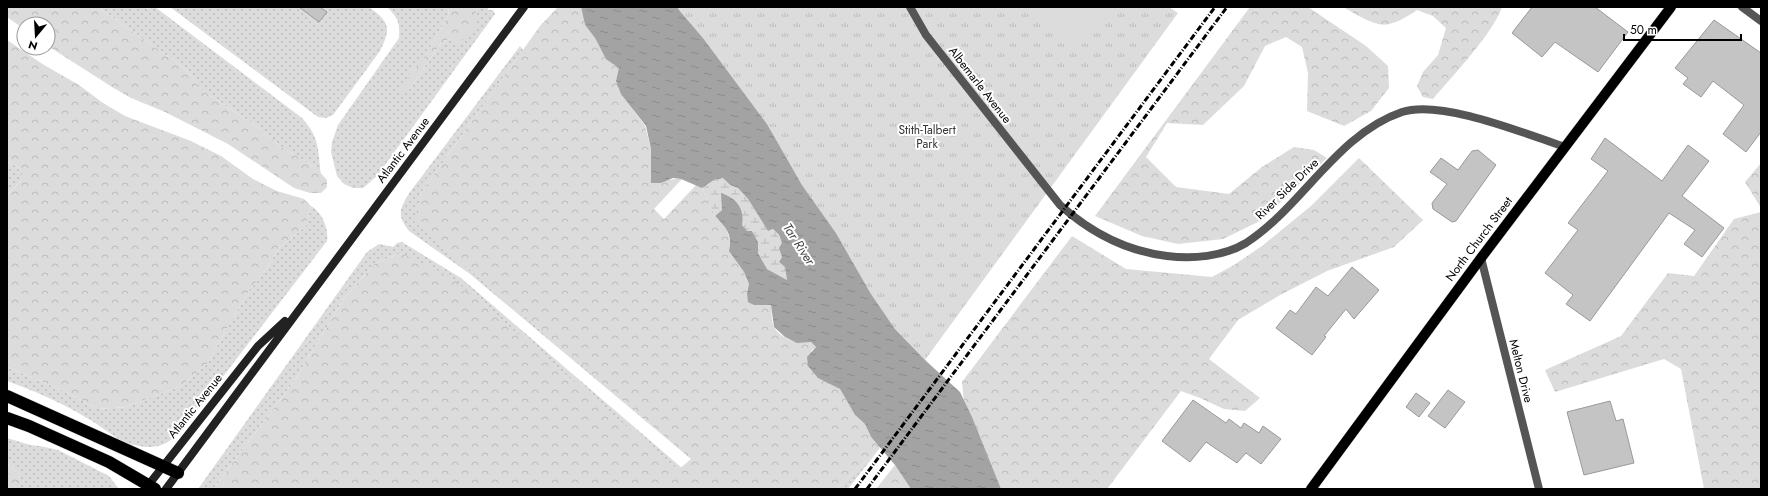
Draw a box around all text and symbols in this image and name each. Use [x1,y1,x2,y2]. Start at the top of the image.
north arrow [16,16,56,56]
scale bar [1624,16,1741,42]
text: 50 m [1630,21,1657,39]
text: N [26,37,40,54]
street label: Albemarle Avenue [944,43,1016,127]
street label: Atlantic Avenue [372,113,434,187]
park label: Stith-Talbert Park [898,121,956,153]
street label: River Side Drive [1251,154,1323,224]
street label: North Church Street [1441,193,1517,285]
water label: Tar River [778,219,820,269]
street label: Melton Drive [1504,337,1538,405]
street label: Atlantic Avenue [163,370,227,442]

